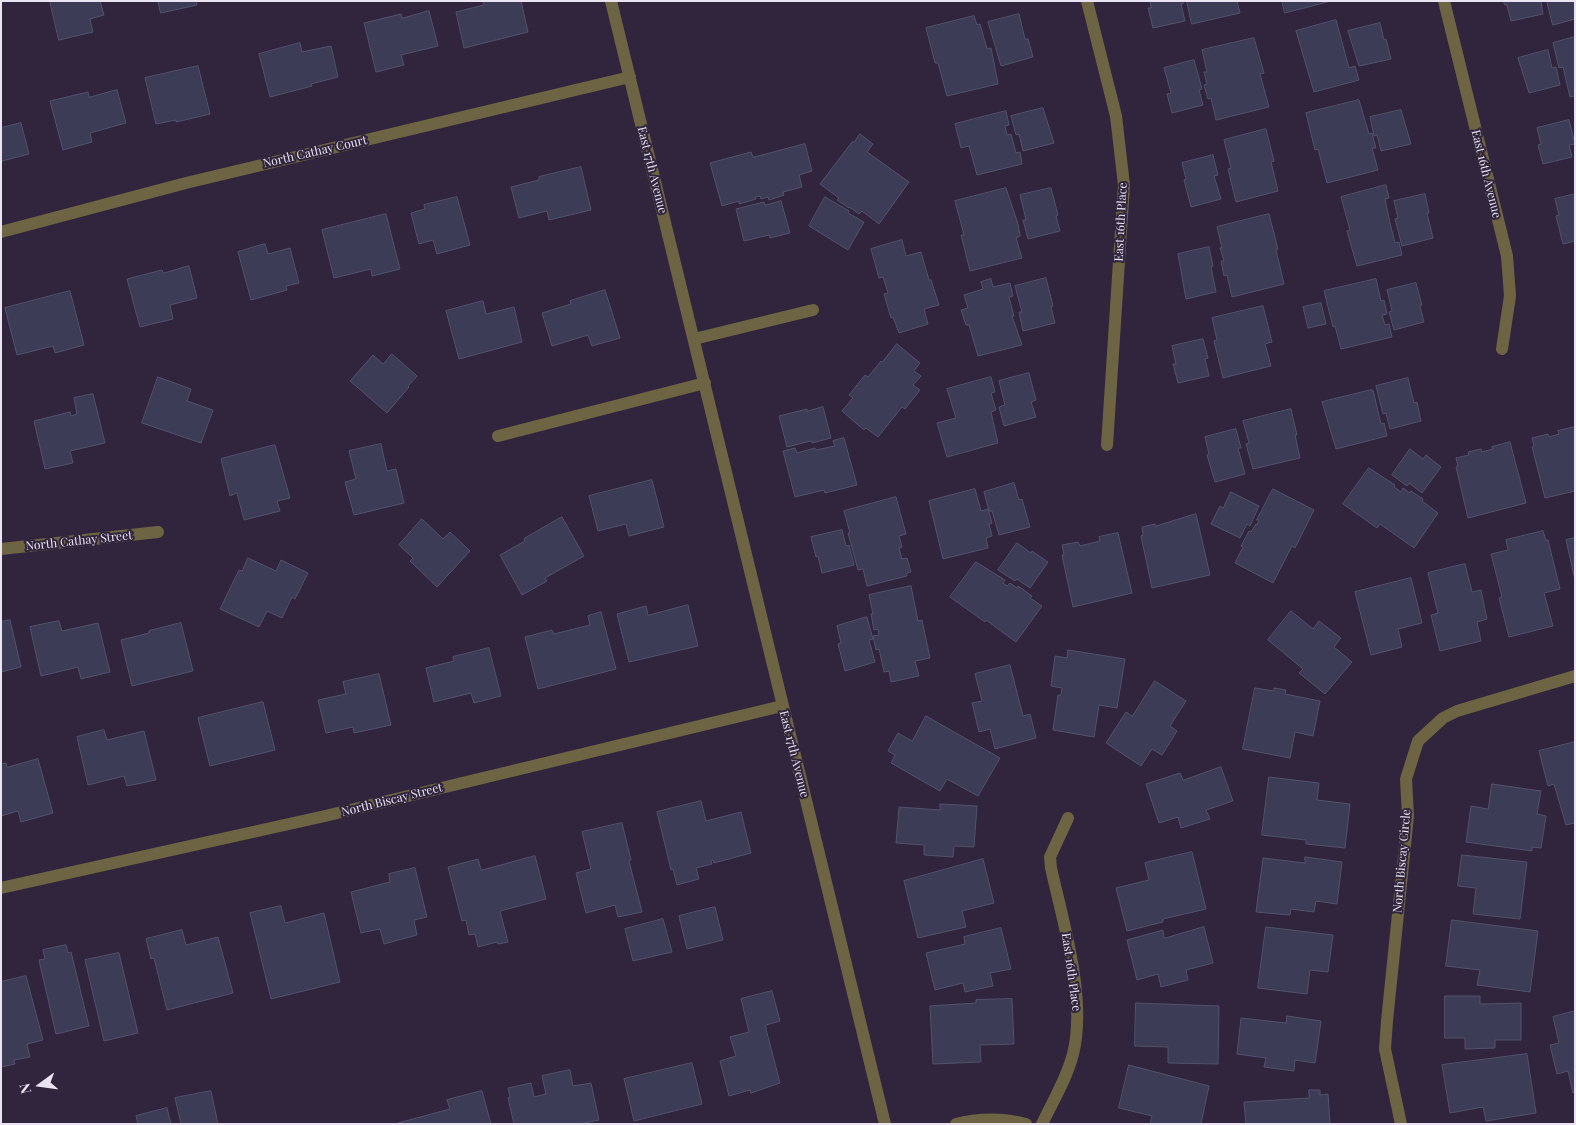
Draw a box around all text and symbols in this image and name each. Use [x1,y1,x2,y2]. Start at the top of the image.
street label: East 17th Avenue [634,125,670,215]
street label: East 16th Avenue [1468,128,1504,220]
street label: North Cathay Court [262,133,368,171]
street label: East 16th Place [1112,182,1130,262]
street label: North Cathay Street [25,528,133,554]
street label: East 17th Avenue [776,709,812,799]
street label: North Biscay Street [340,780,444,820]
street label: North Biscay Circle [1390,809,1414,913]
street label: East 16th Place [1058,932,1084,1012]
north arrow [15,1060,65,1110]
text: N [15,1082,35,1096]

